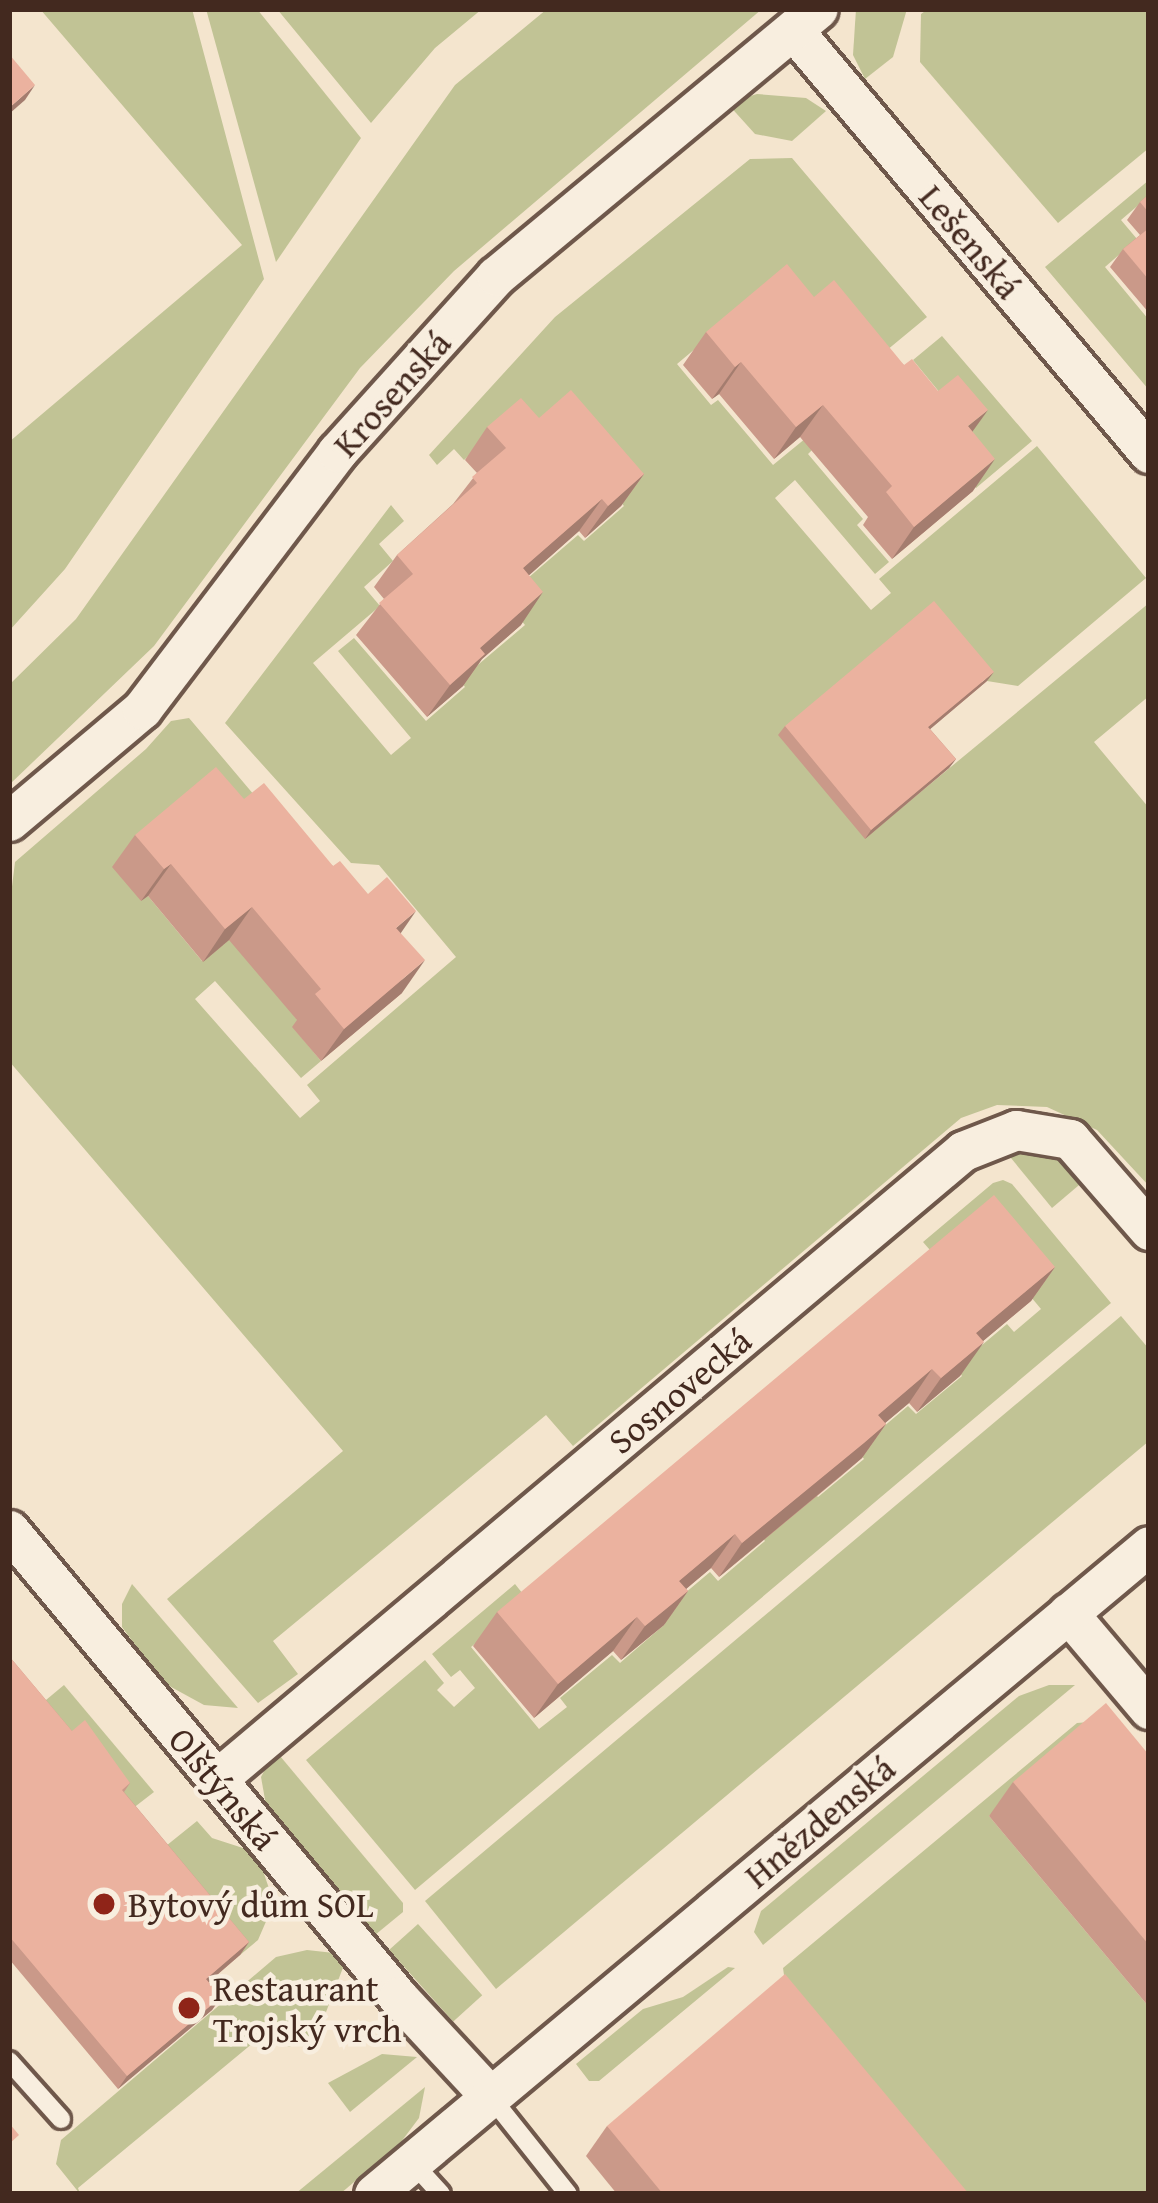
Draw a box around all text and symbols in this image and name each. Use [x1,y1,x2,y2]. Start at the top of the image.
street label: Lešenská [911,175,1031,307]
street label: Krosenská [323,321,459,465]
street label: Sosnovecká [599,1318,759,1462]
street label: Olštýnská [160,1718,288,1858]
street label: Hnězdenská [735,1746,903,1896]
place label: Bytový dům SOL [128,1882,373,1926]
marker: Bytový dům SOL [91,1891,117,1917]
place label: Restaurant Trojský vrch [213,1965,402,2050]
marker: Restaurant Trojský vrch [176,1995,202,2021]

